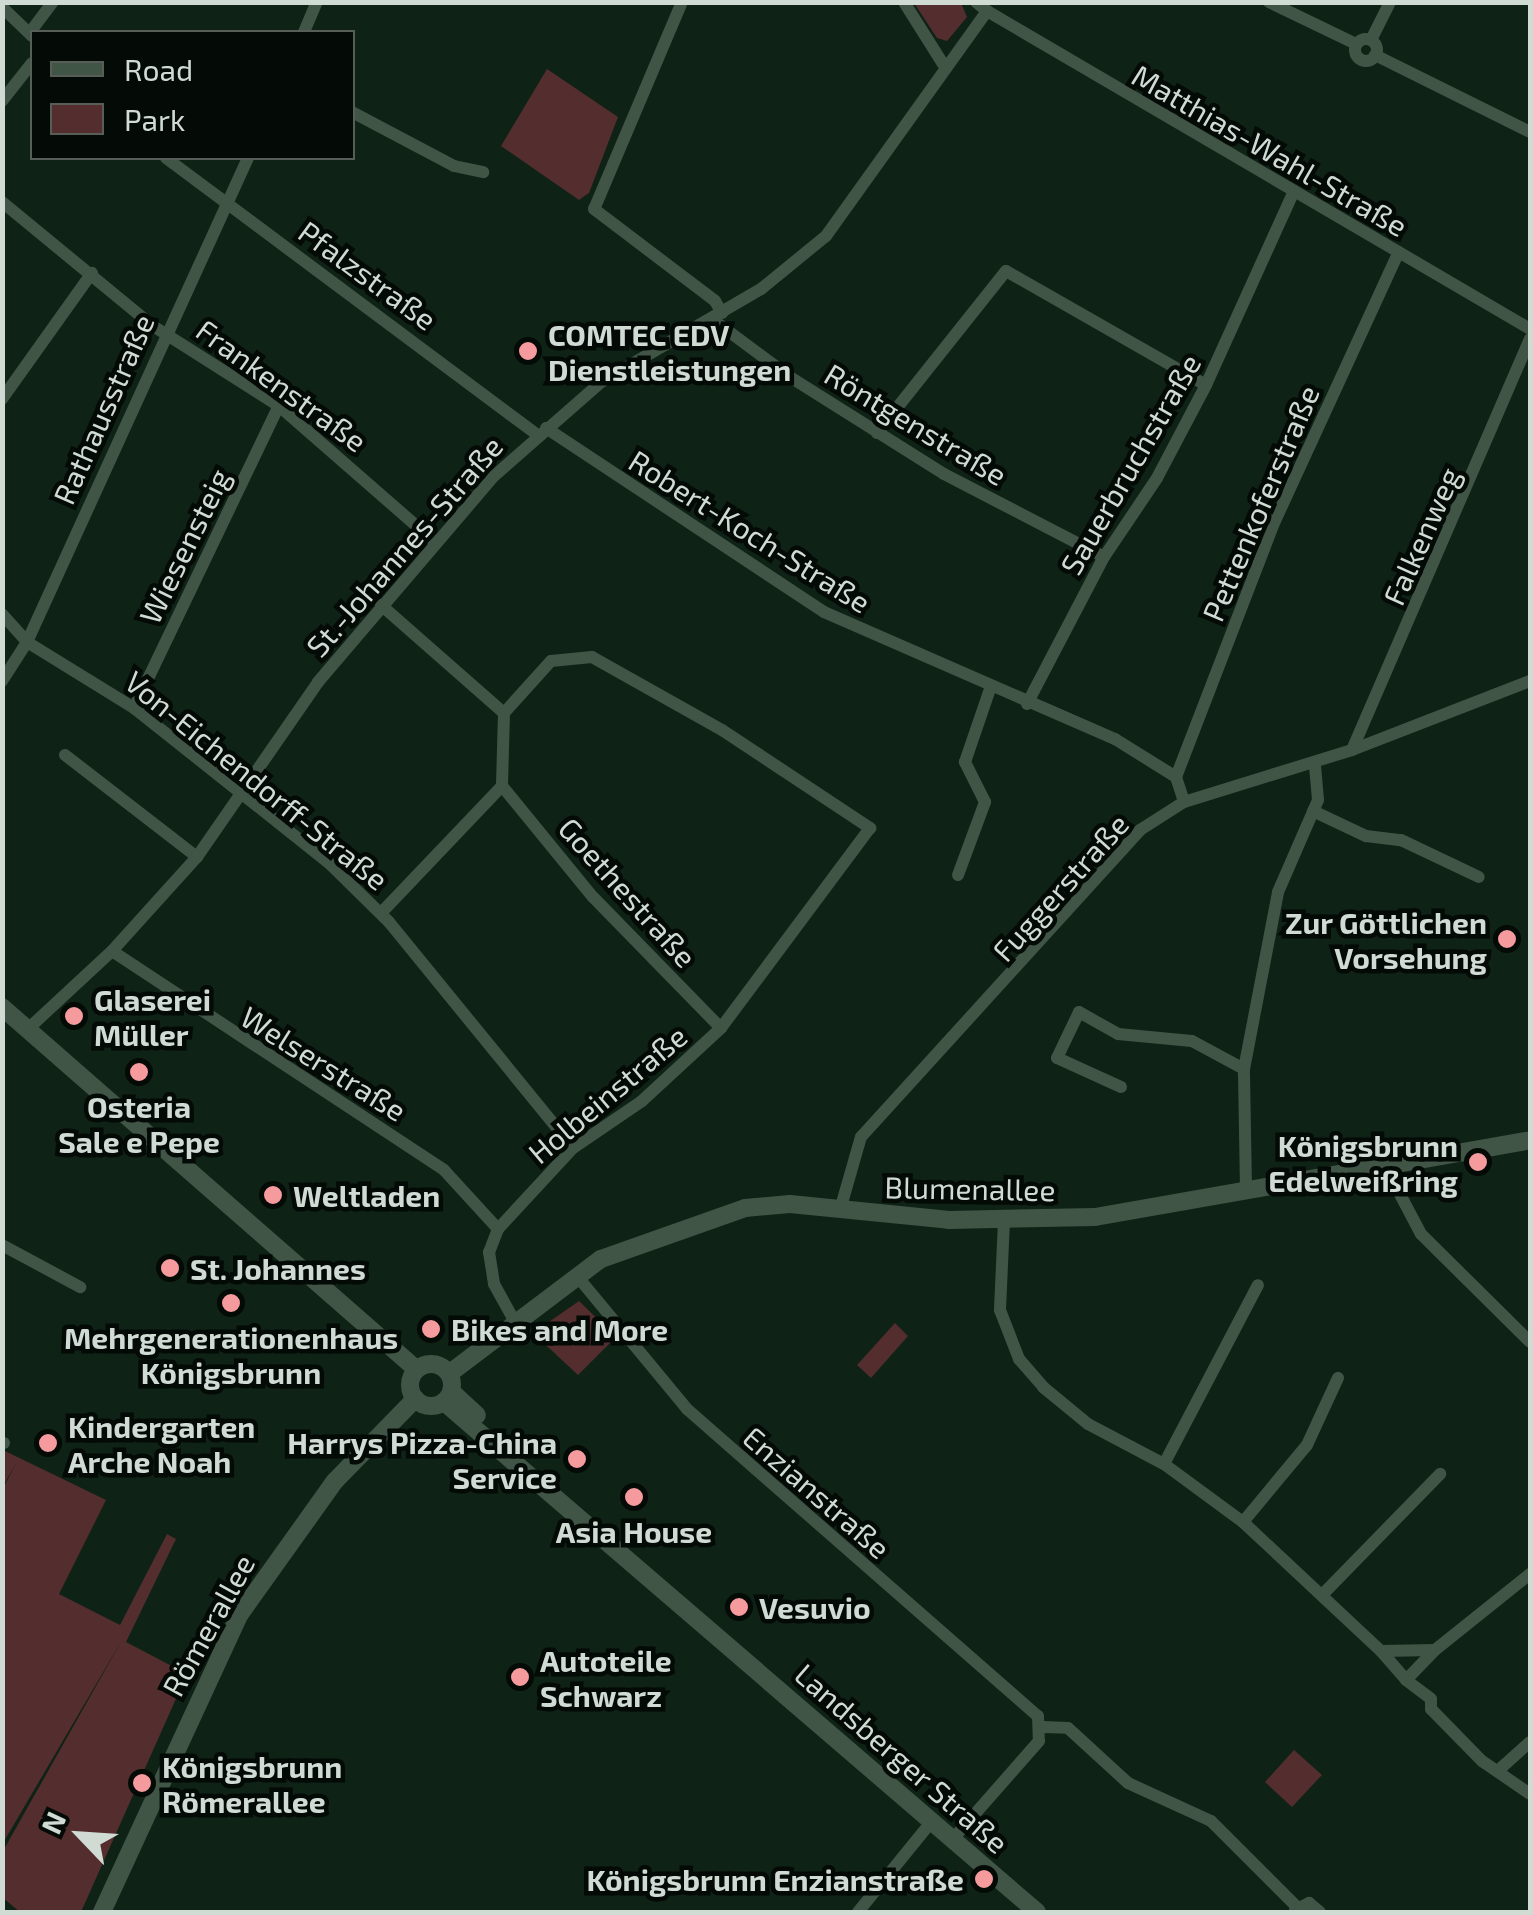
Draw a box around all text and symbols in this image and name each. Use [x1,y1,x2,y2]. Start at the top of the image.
legend [30,30,355,160]
text: Road [124,51,193,87]
street label: Matthias-Wahl-Straße [1126,56,1414,244]
text: Park [124,101,185,137]
street label: Pfalzstraße [292,213,444,337]
street label: Rathausstraße [45,308,161,510]
street label: Frankenstraße [190,311,374,459]
place label: COMTEC EDV Dienstleistungen [548,316,791,386]
marker: COMTEC EDV Dienstleistungen [517,340,539,362]
street label: Sauerbruchstraße [1052,347,1208,581]
street label: Röntgenstraße [818,356,1014,492]
street label: Pettenkoferstraße [1194,380,1326,626]
street label: St.-Johannes-Straße [298,428,510,664]
street label: Robert-Koch-Straße [623,442,877,620]
street label: Falkenweg [1375,462,1467,610]
street label: Wiesensteig [131,463,237,629]
street label: Von-Eichendorff-Straße [118,663,396,897]
street label: Fuggerstraße [984,806,1136,968]
street label: Goethestraße [552,810,704,974]
place label: Zur Göttlichen Vorsehung [1284,904,1487,974]
marker: Zur Göttlichen Vorsehung [1496,928,1518,950]
place label: Glaserei Müller [94,981,211,1052]
street label: Welserstraße [235,998,413,1128]
marker: Glaserei Müller [63,1005,85,1027]
street label: Holbeinstraße [521,1017,693,1171]
marker: Osteria Sale e Pepe [128,1061,150,1083]
place label: Osteria Sale e Pepe [58,1088,220,1158]
place label: Königsbrunn Edelweißring [1268,1127,1458,1198]
marker: Königsbrunn Edelweißring [1467,1151,1489,1173]
street label: Blumenallee [884,1169,1056,1207]
place label: Weltladen [293,1177,440,1213]
marker: Weltladen [262,1184,284,1206]
place label: St. Johannes [190,1250,366,1286]
marker: St. Johannes [159,1257,181,1279]
marker: Mehrgenerationenhaus Königsbrunn [220,1292,242,1314]
place label: Bikes and More [451,1311,668,1347]
marker: Bikes and More [420,1318,442,1340]
place label: Mehrgenerationenhaus Königsbrunn [64,1319,398,1390]
place label: Kindergarten Arche Noah [68,1408,255,1478]
street label: Enzianstraße [736,1419,898,1565]
place label: Harrys Pizza-China Service [287,1424,557,1494]
marker: Kindergarten Arche Noah [37,1432,59,1454]
marker: Harrys Pizza-China Service [566,1448,588,1470]
marker: Asia House [623,1486,645,1508]
place label: Asia House [556,1513,712,1549]
street label: Römerallee [154,1548,262,1702]
place label: Vesuvio [759,1589,871,1625]
marker: Vesuvio [728,1596,750,1618]
place label: Autoteile Schwarz [540,1642,672,1712]
street label: Landsberger Straße [788,1655,1016,1861]
marker: Autoteile Schwarz [509,1666,531,1688]
place label: Königsbrunn Römerallee [162,1748,342,1818]
marker: Königsbrunn Römerallee [131,1772,153,1794]
north arrow [30,1785,130,1885]
text: N [33,1806,72,1839]
place label: Königsbrunn Enzianstraße [586,1861,964,1897]
marker: Königsbrunn Enzianstraße [973,1868,995,1890]

